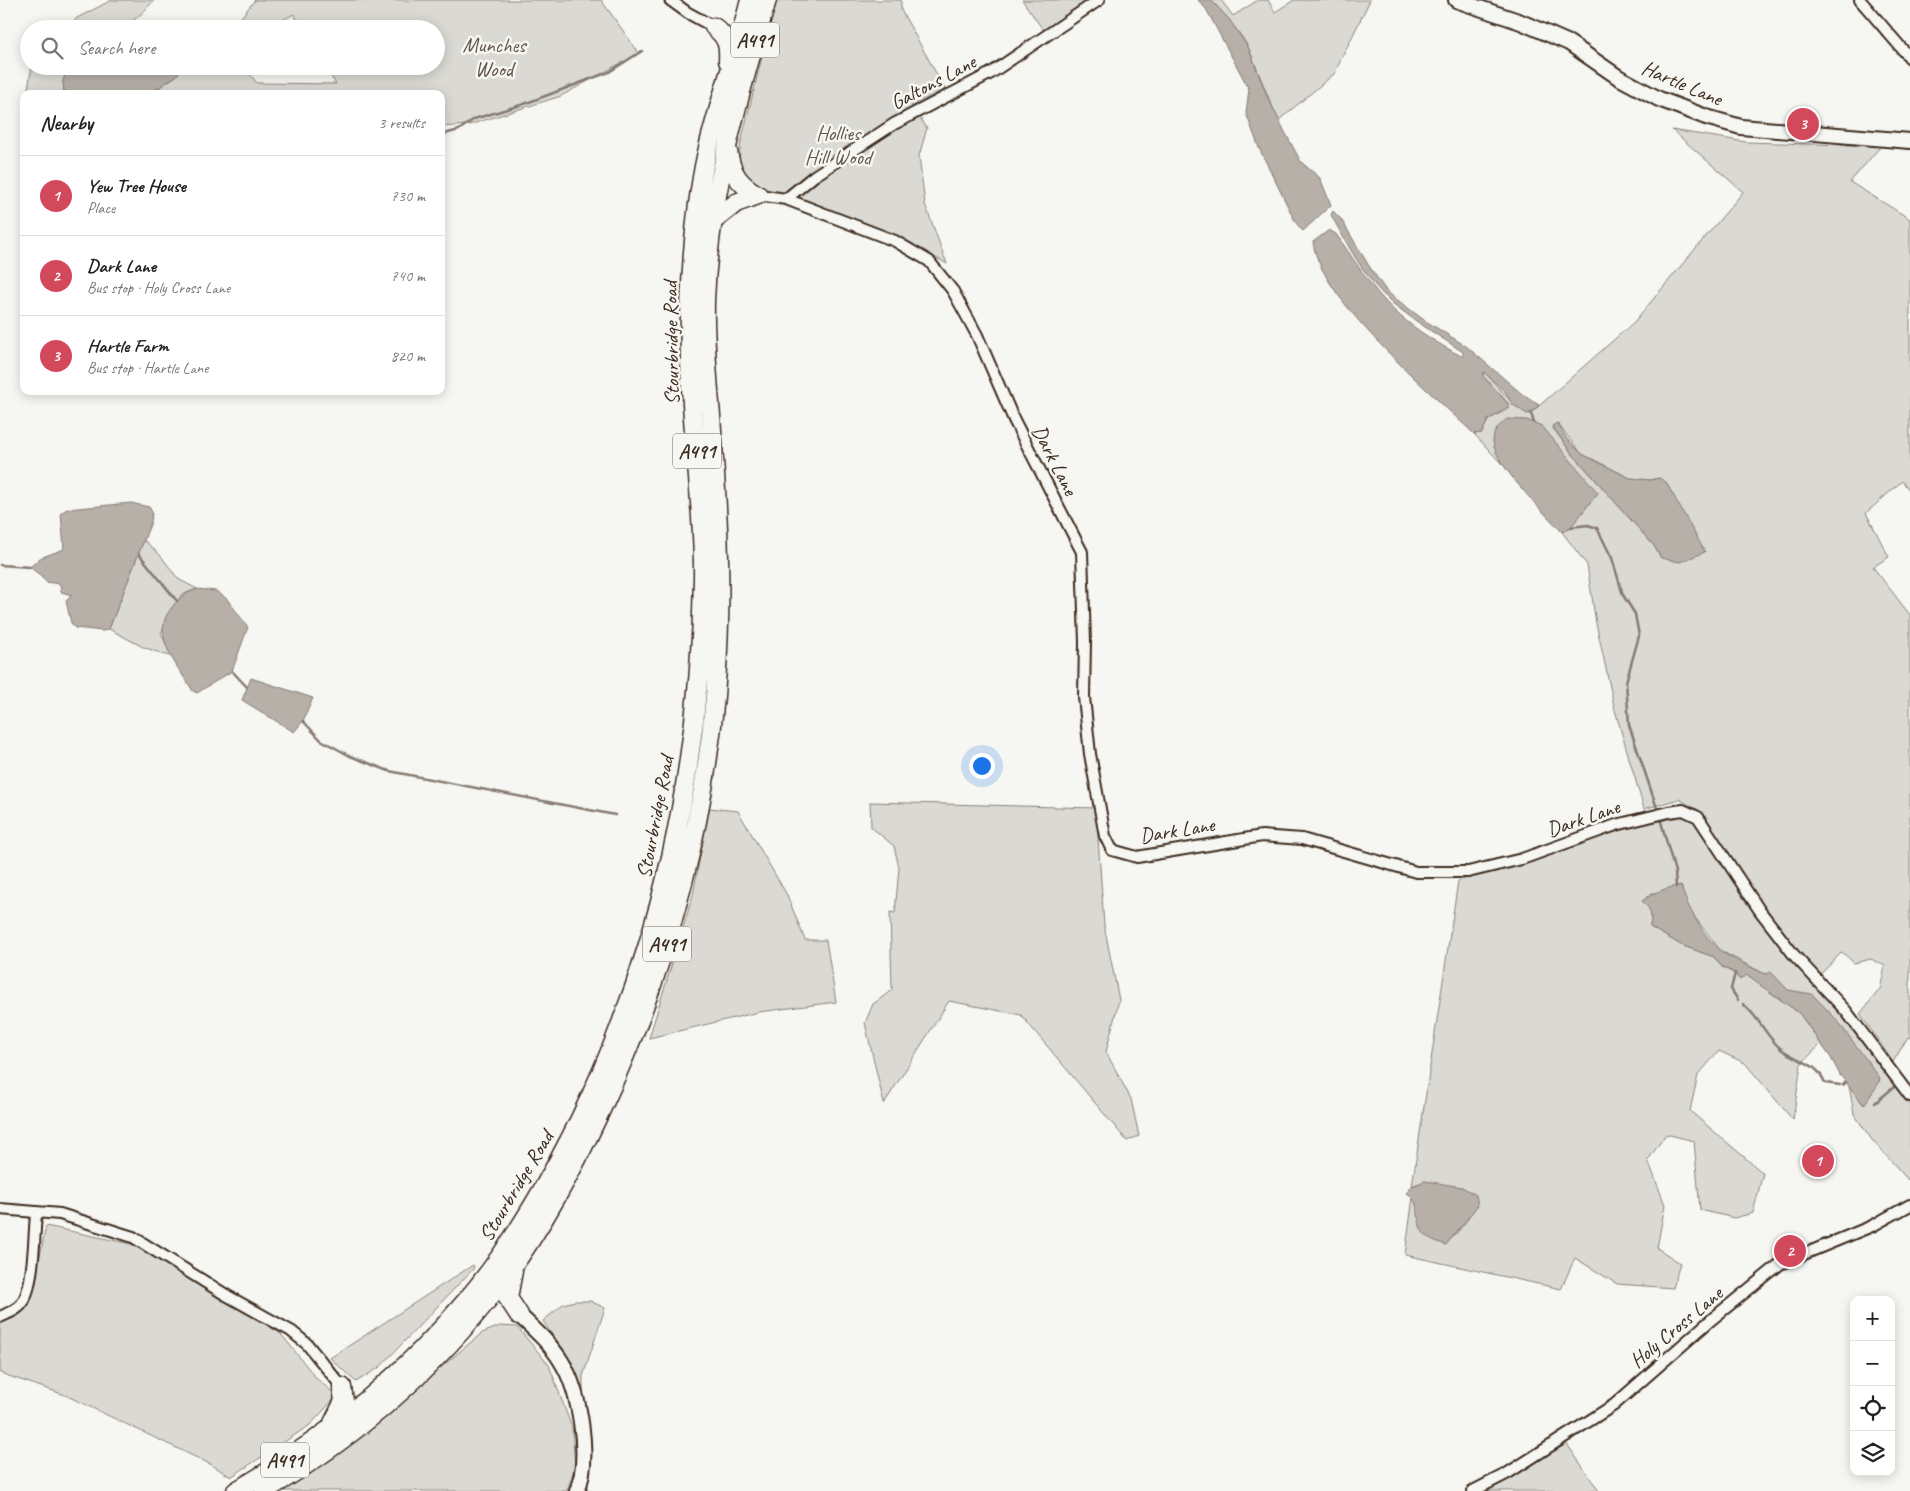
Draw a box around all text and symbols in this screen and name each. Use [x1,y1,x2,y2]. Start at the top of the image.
search box [20,20,445,75]
road number: A491 [731,22,779,58]
park label: Munches Wood [462,32,527,82]
icon: search [38,34,66,62]
text: Search here [78,36,155,60]
street label: Galtons Lane [886,48,982,115]
street label: Hartle Lane [1638,54,1728,112]
pin: 3 [1787,105,1819,143]
text: Nearby [40,110,93,136]
text: 3 results [378,113,425,133]
park label: Hollies Hill Wood [805,120,874,170]
text: Yew Tree House [87,174,186,198]
text: 1 [52,186,60,206]
text: 730 m [391,186,425,206]
text: Place [87,198,115,218]
text: Dark Lane [87,254,156,278]
text: 2 [52,266,60,286]
text: 740 m [391,266,425,286]
street label: Stourbridge Road [657,277,685,405]
text: Bus stop · Holy Cross Lane [87,278,230,298]
text: Hartle Farm [87,334,169,358]
text: 3 [52,346,60,366]
text: 820 m [391,346,425,366]
text: Bus stop · Hartle Lane [87,358,208,378]
street label: Dark Lane [1026,421,1084,500]
road number: A491 [673,434,721,468]
street label: Stourbridge Road [630,750,680,880]
your location [969,753,995,779]
street label: Dark Lane [1543,793,1624,843]
street label: Dark Lane [1138,811,1217,849]
road number: A491 [643,926,691,962]
street label: Stourbridge Road [473,1123,561,1246]
pin: 1 [1802,1142,1834,1180]
pin: 2 [1774,1232,1806,1270]
street label: Holy Cross Lane [1624,1279,1729,1373]
map controls [1850,1296,1895,1476]
button: + [1850,1296,1895,1341]
button: − [1850,1341,1895,1386]
button: locate [1850,1386,1895,1431]
button: layers [1850,1431,1895,1476]
road number: A491 [261,1442,309,1478]

